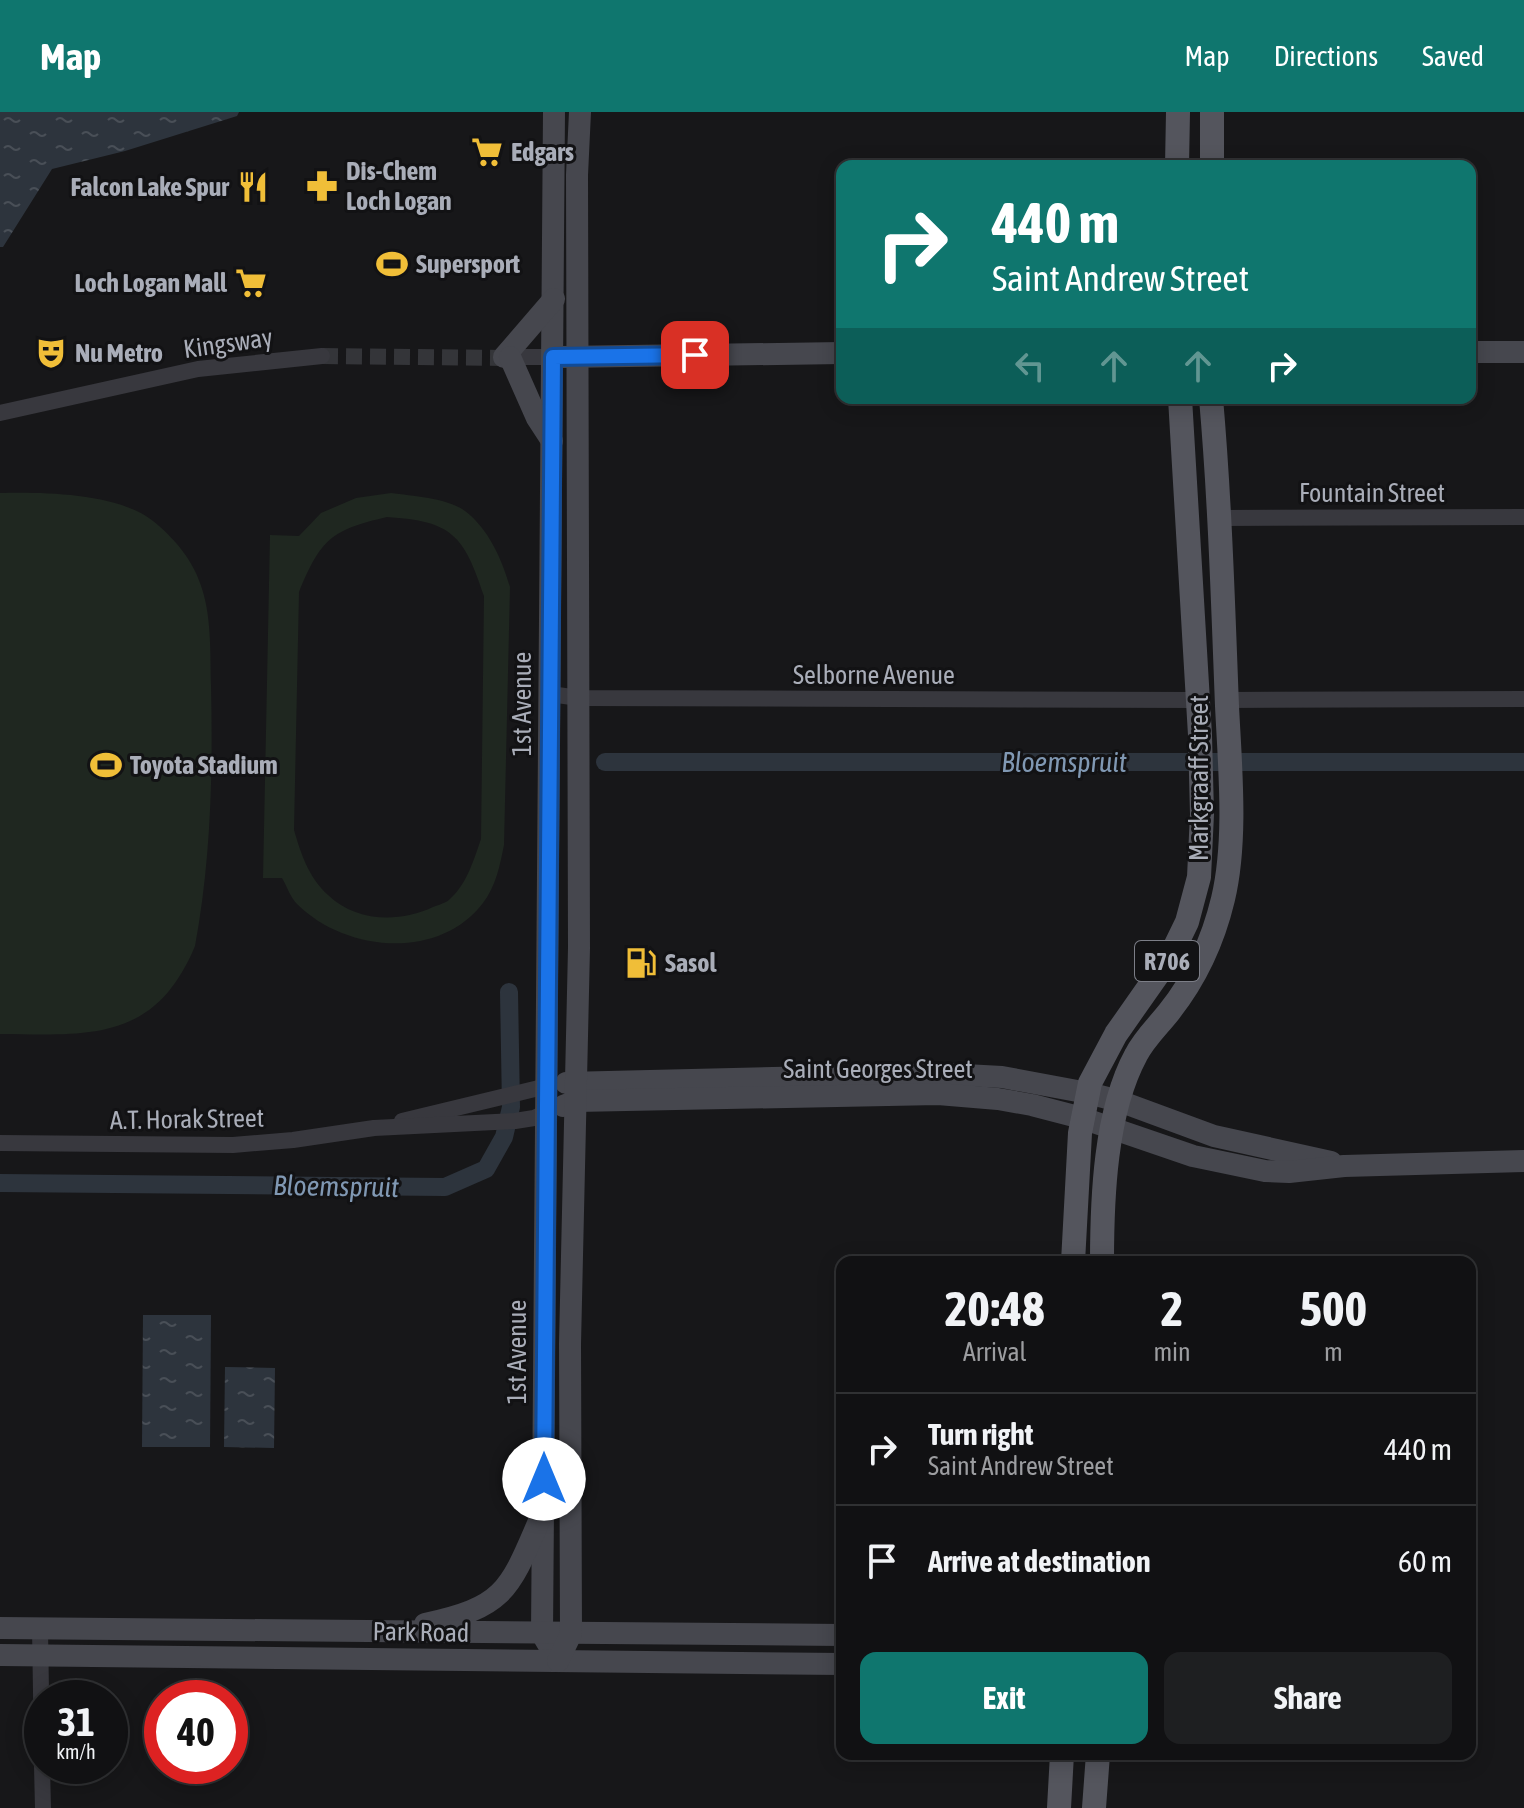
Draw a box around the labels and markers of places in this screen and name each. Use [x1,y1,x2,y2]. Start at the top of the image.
supermarket icon: Edgars [470,135,504,169]
place label: Edgars [511,137,574,167]
place label: Dis-Chem Loch Logan [346,156,452,216]
pharmacy icon: Dis-Chem Loch Logan [305,169,339,203]
restaurant icon: Falcon Lake Spur [236,170,270,204]
place label: Falcon Lake Spur [70,172,230,202]
sports icon: Supersport [375,247,409,281]
place label: Supersport [416,249,520,279]
supermarket icon: Loch Logan Mall [234,266,268,300]
place label: Loch Logan Mall [74,268,228,298]
pin [661,321,729,389]
theatre icon: Nu Metro [34,336,68,370]
place label: Nu Metro [75,338,163,368]
sports icon: Toyota Stadium [89,748,123,782]
place label: Toyota Stadium [130,750,278,780]
fuel station icon: Sasol [624,946,658,980]
place label: Sasol [665,948,717,978]

